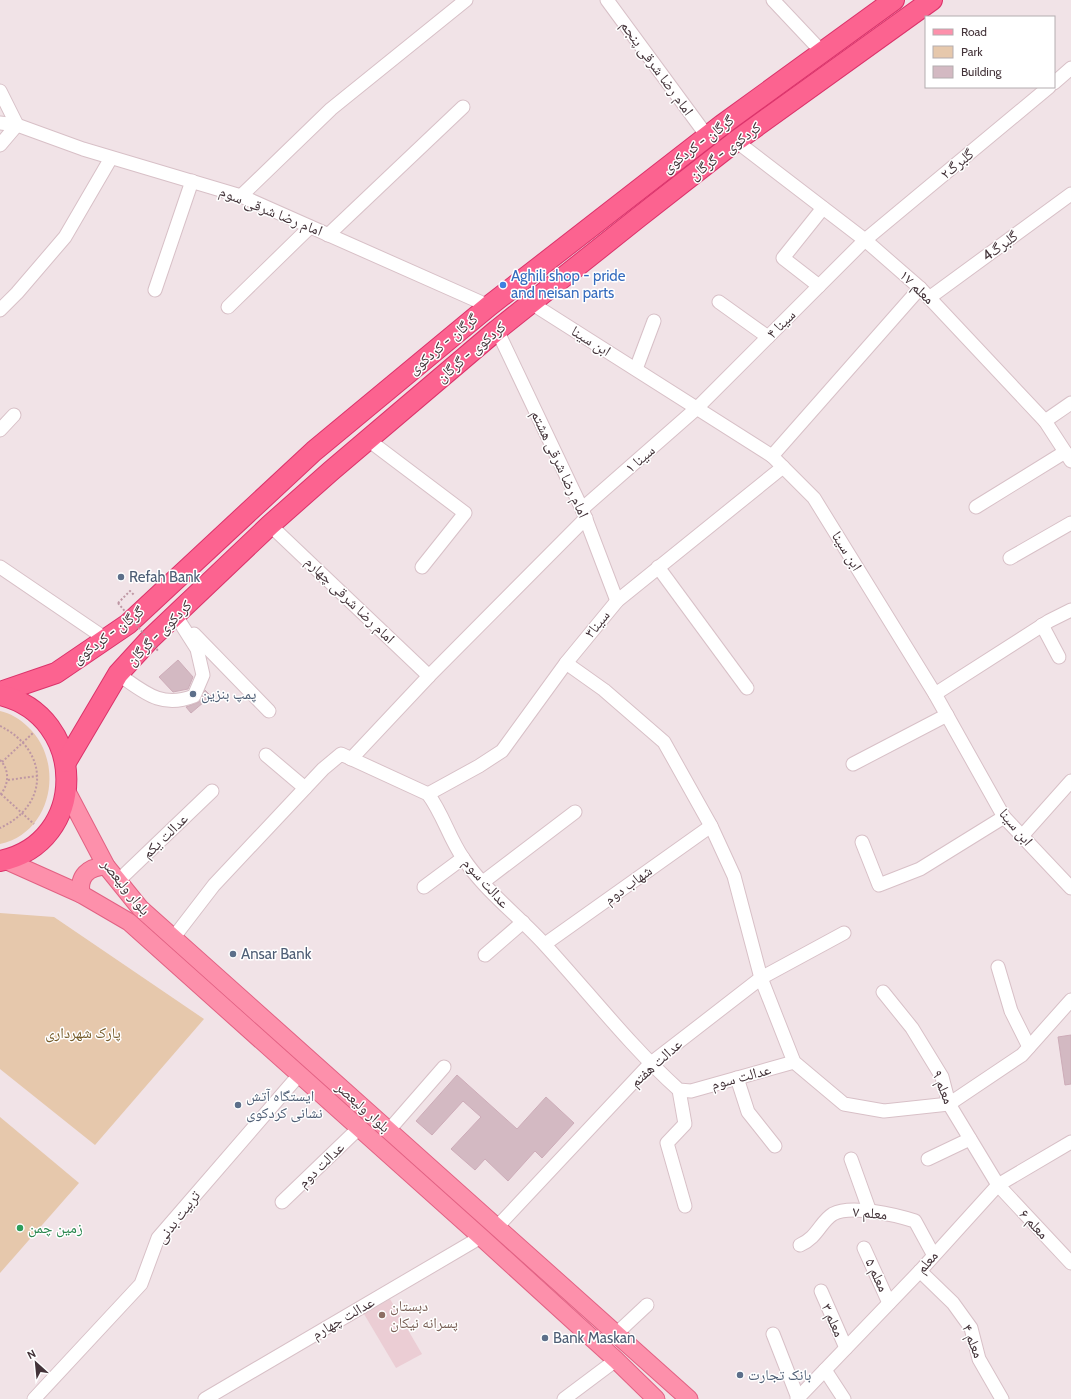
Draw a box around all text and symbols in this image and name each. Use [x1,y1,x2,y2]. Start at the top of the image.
legend [925,16,1055,88]
street label: امام رضا شرقی پنجم [616,17,697,120]
text: Road [961,24,987,39]
text: Park [961,44,983,59]
text: Building [961,64,1003,79]
street label: گرگان - کردکوی [659,111,738,178]
street label: کردکوی - گرگان [686,118,765,185]
street label: گلبرگ۲ [937,145,978,183]
street label: امام رضا شرقی سوم [216,182,325,241]
street label: گلبرگ4 [979,227,1022,265]
street label: معلم ۱۷ [895,266,938,309]
place label: Aghili shop - pride and neisan parts [511,267,626,302]
marker: Aghili shop - pride and neisan parts [498,280,508,290]
street label: سینا ۴ [763,306,799,342]
street label: گرگان - کردکوی [405,309,482,379]
street label: کردکوی - گرگان [433,318,510,387]
street label: ابن سینا [567,322,614,361]
street label: امام رضا شرقی هشتم [526,407,593,521]
street label: سینا ۱ [621,441,659,477]
street label: ابن سینا [827,528,866,575]
street label: امام رضا شرقی چهارم [301,553,399,648]
place label: Refah Bank [129,568,201,586]
marker: Refah Bank [116,572,126,582]
street label: کردکوی - گرگان [123,597,196,670]
street label: گرگان - کردکوی [69,602,148,669]
street label: سینا۳ [581,607,614,641]
place label: پمپ بنزین [201,685,256,704]
marker: پمپ بنزین [188,689,198,699]
street label: ابن سینا [994,805,1037,850]
street label: عدالت یکم [138,809,193,863]
street label: بلوار ولیعصر [97,854,154,919]
street label: عدالت سوم [458,854,513,913]
street label: شهاب دوم [600,862,656,909]
place label: Ansar Bank [241,945,312,963]
marker: Ansar Bank [228,949,238,959]
park label: پارک شهرداری [45,1024,121,1043]
street label: عدالت هفتم [626,1035,687,1092]
street label: عدالت سوم [709,1060,774,1095]
street label: معلم ۹ [927,1068,958,1107]
street label: بلوار ولیعصر [331,1077,394,1136]
place label: ایستگاه آتش نشانی کردکوی [246,1087,323,1123]
marker: ایستگاه آتش نشانی کردکوی [233,1100,243,1110]
street label: عدالت دوم [294,1138,349,1192]
street label: تربیت بدنی [152,1187,205,1248]
street label: معلم ۷ [852,1203,888,1224]
street label: معلم ۶ [1015,1205,1053,1244]
place label: زمین چمن [28,1219,83,1238]
marker: زمین چمن [15,1223,25,1233]
street label: معلم [912,1247,943,1278]
street label: معلم ۵ [861,1255,893,1295]
street label: عدالت چهارم [309,1293,378,1344]
place label: دبستان پسرانه نیکان [390,1297,458,1333]
street label: معلم ۳ [817,1300,848,1340]
marker: دبستان پسرانه نیکان [377,1310,387,1320]
street label: معلم ۴ [957,1322,988,1361]
place label: Bank Maskan [553,1329,635,1347]
marker: Bank Maskan [540,1333,550,1343]
north arrow [16,1343,56,1383]
text: N [25,1346,38,1362]
place label: بانک تجارت [748,1366,811,1384]
marker: بانک تجارت [735,1370,745,1380]

